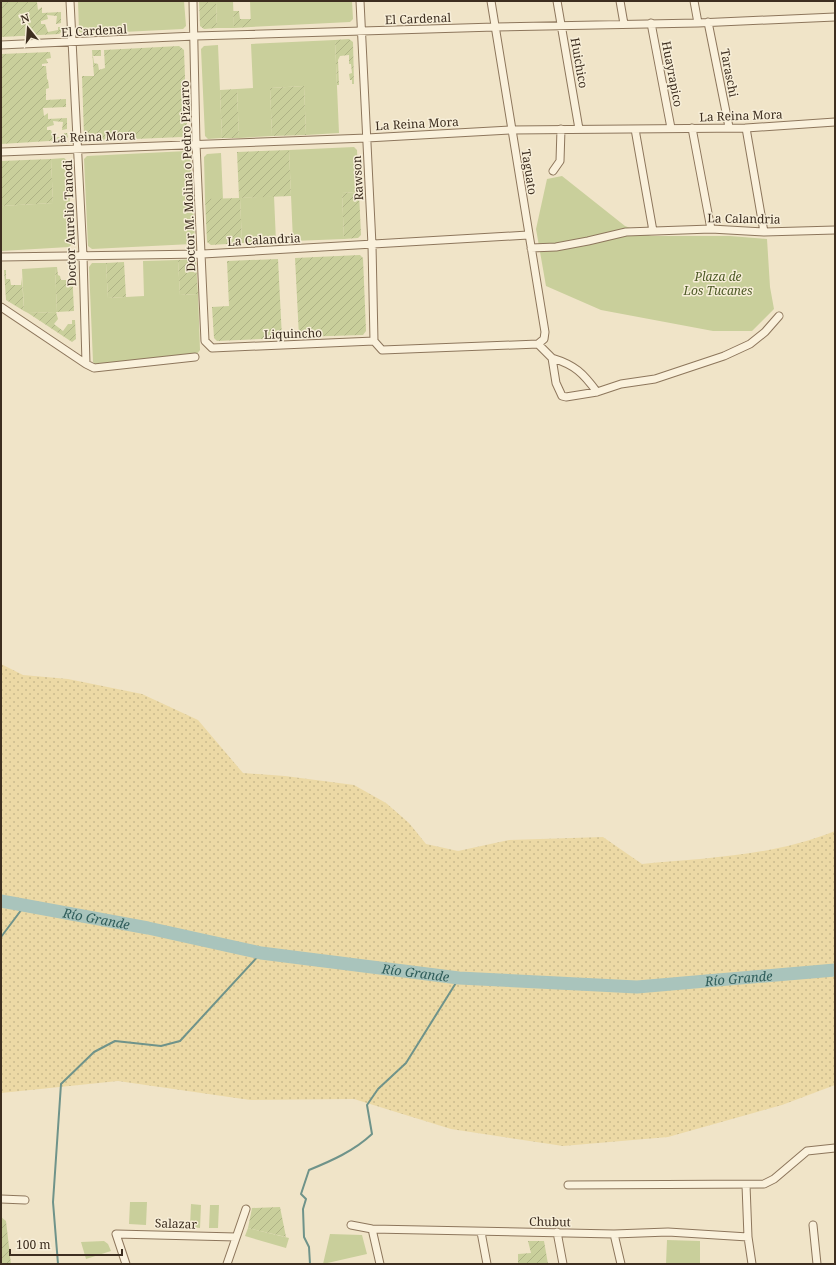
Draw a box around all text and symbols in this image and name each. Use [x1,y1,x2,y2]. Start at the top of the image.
north arrow [8,8,48,48]
text: N [19,9,32,26]
street label: El Cardenal [385,9,452,28]
street label: El Cardenal [61,20,128,41]
street label: Huichico [567,36,592,90]
street label: Huayrapico [658,40,687,108]
street label: Taraschi [717,47,743,99]
street label: Doctor M. Molina o Pedro Pizarro [176,80,199,272]
street label: La Reina Mora [699,106,783,125]
street label: La Reina Mora [375,113,459,134]
street label: La Reina Mora [52,127,136,146]
street label: Taguato [518,148,541,196]
street label: Rawson [348,155,367,201]
street label: Doctor Aurelio Tanodi [59,159,80,287]
street label: La Calandria [707,209,781,228]
street label: La Calandria [227,229,301,250]
park label: Plaza de Los Tucanes [682,268,753,299]
street label: Liquincho [264,324,322,343]
water label: Río Grande [60,903,132,934]
water label: Río Grande [380,959,451,986]
water label: Río Grande [703,966,774,990]
street label: Chubut [529,1213,571,1230]
street label: Salazar [155,1214,198,1233]
scale bar [10,1231,122,1257]
text: 100 m [16,1236,51,1253]

